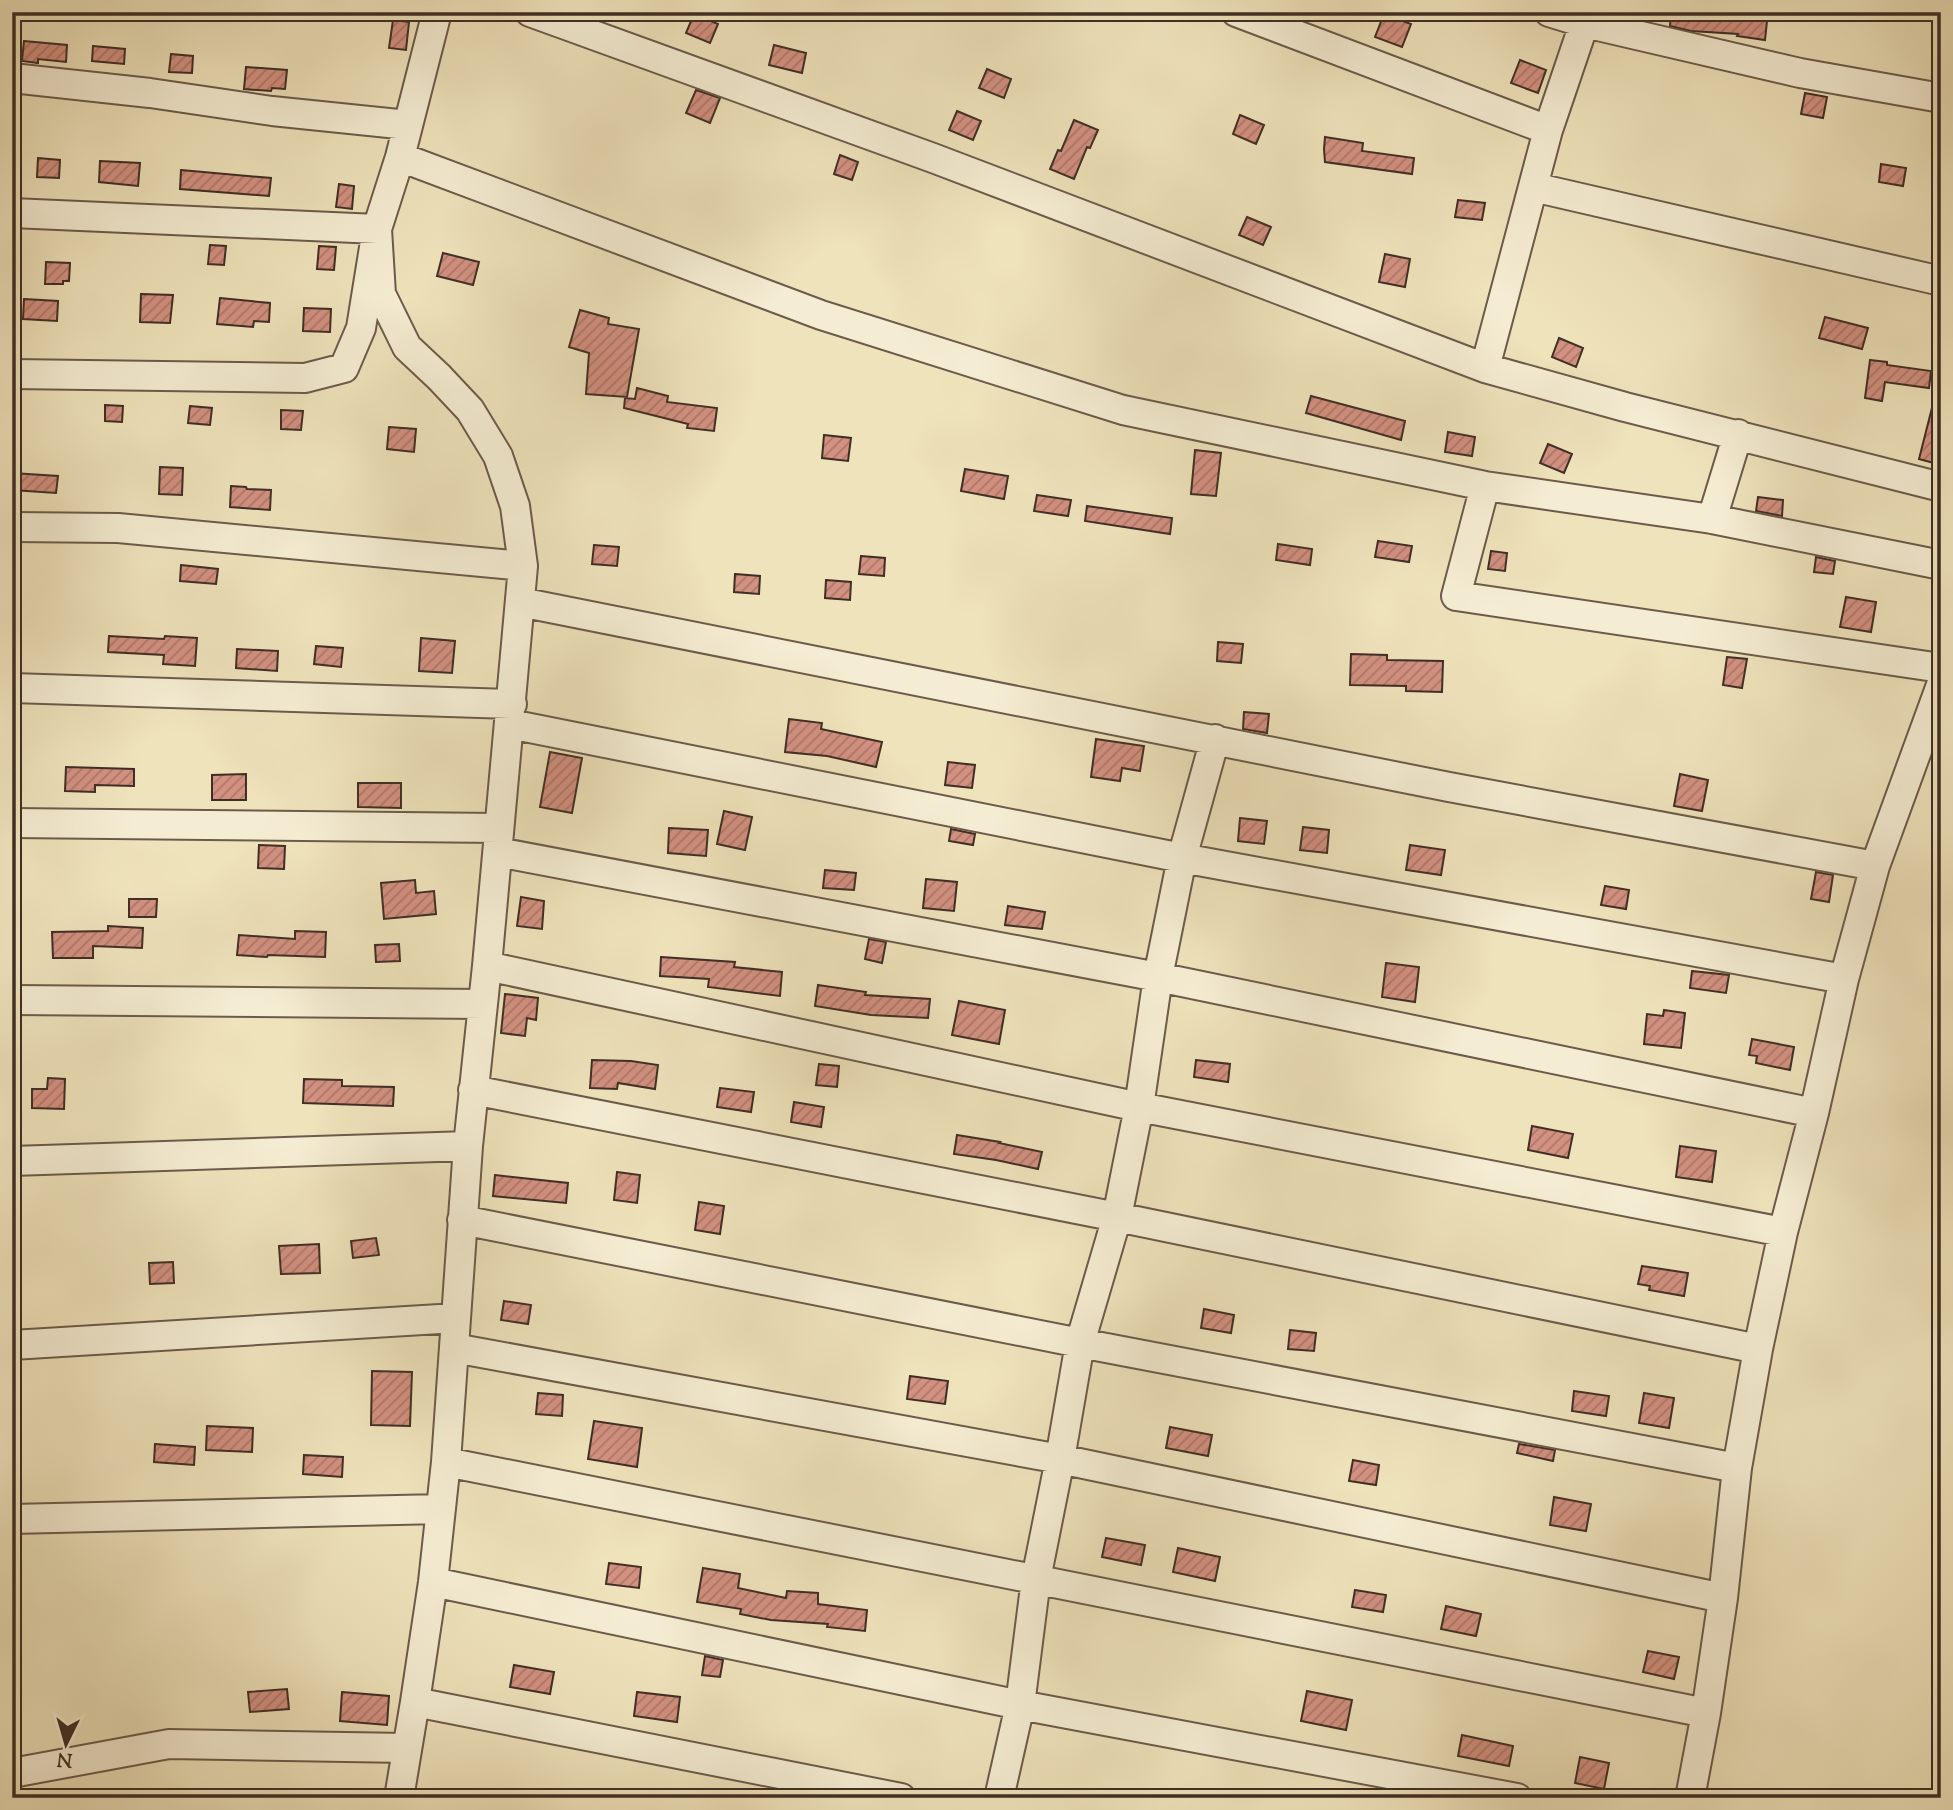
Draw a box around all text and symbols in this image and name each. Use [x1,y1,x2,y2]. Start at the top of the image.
north arrow [32,1708,102,1778]
text: N [56,1744,73,1773]

